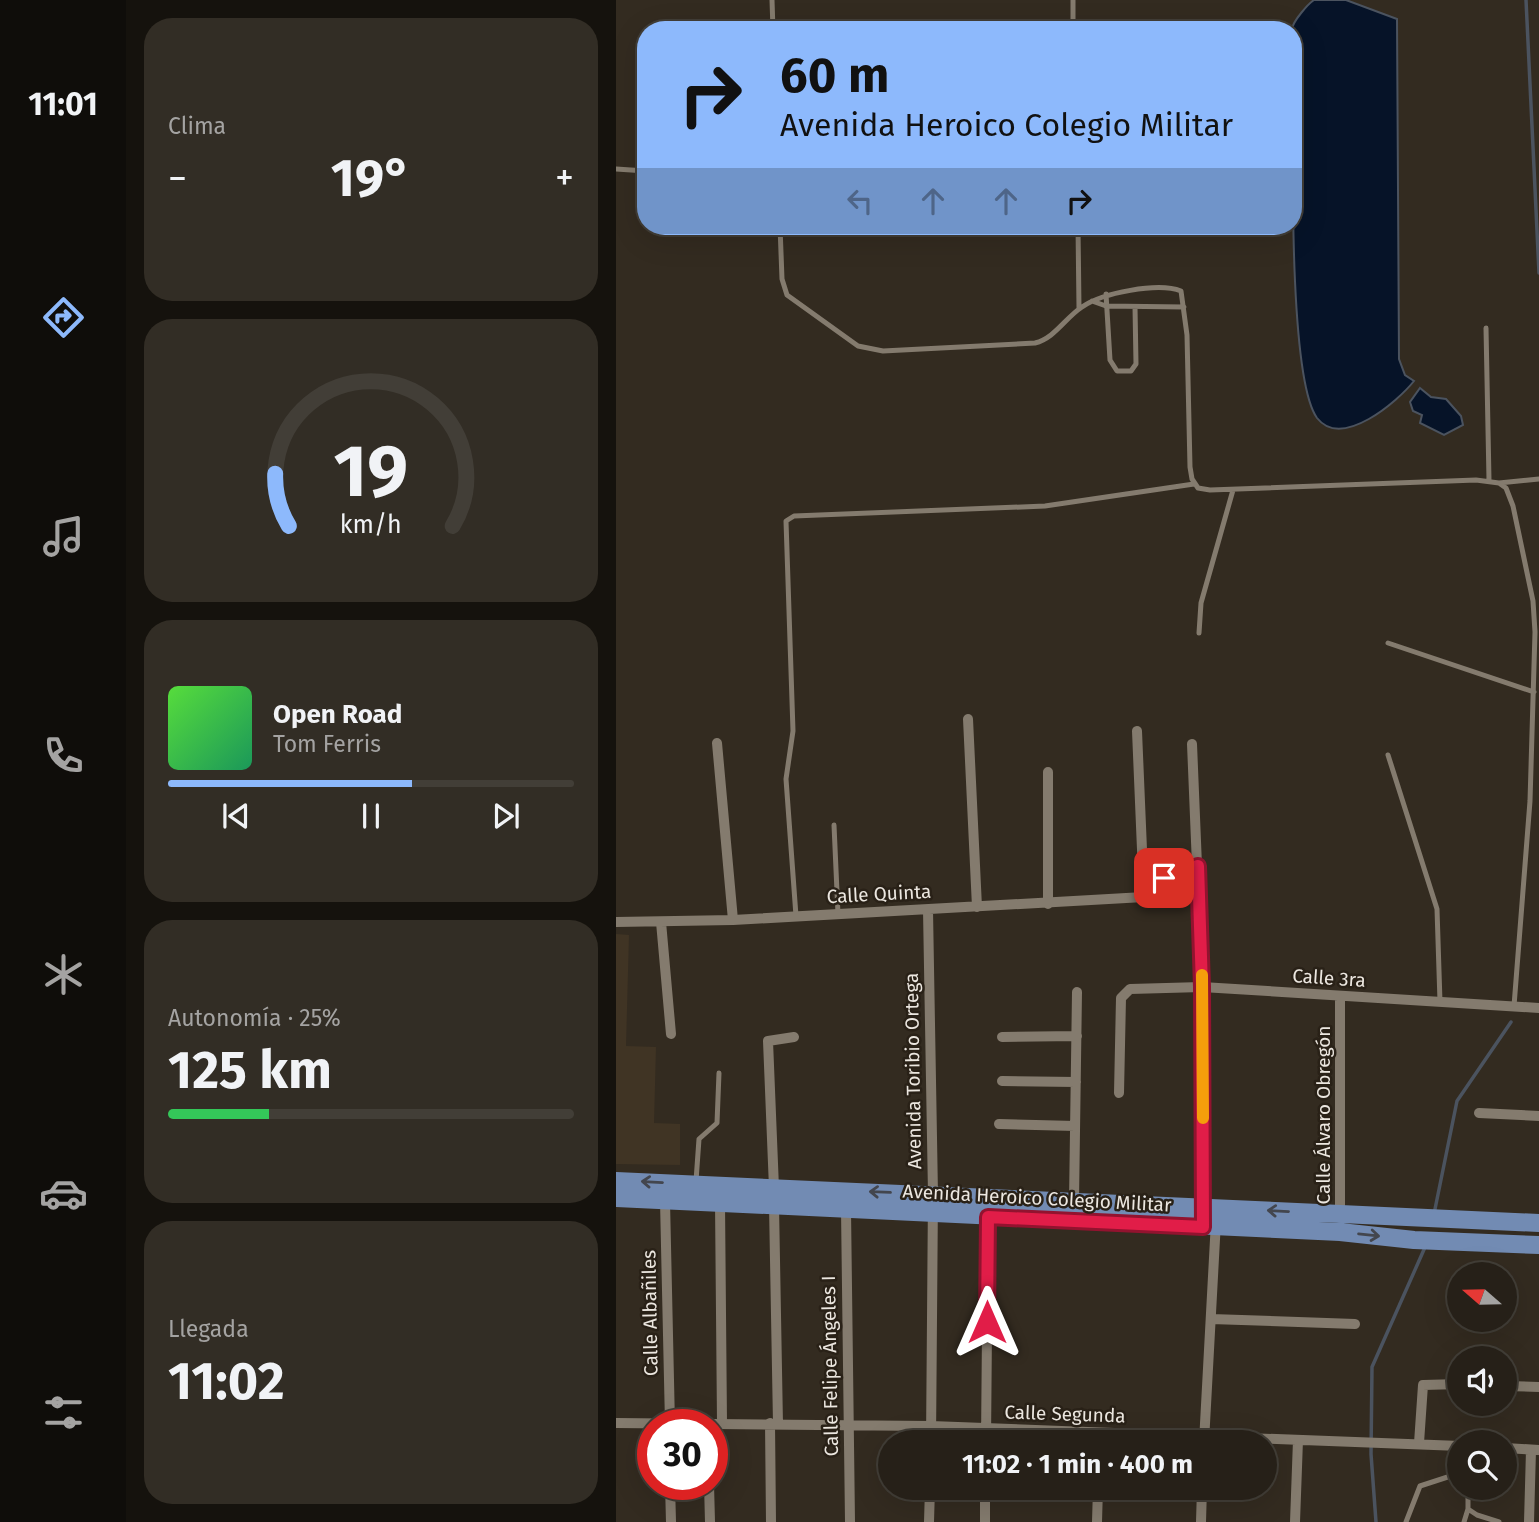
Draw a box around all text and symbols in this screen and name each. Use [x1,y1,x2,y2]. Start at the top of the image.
text: 60 m [780,46,889,105]
icon: right [665,49,756,140]
text: 11:01 [28,85,98,123]
text: Avenida Heroico Colegio Militar [780,106,1233,144]
text: Clima [168,112,226,140]
text: 19° [331,147,411,210]
text: − [168,155,187,201]
text: + [555,155,574,201]
icon: left [841,182,879,220]
icon: ahead [914,182,952,220]
icon: ahead [987,182,1025,220]
icon: right [1060,182,1098,220]
icon: directions [39,293,88,342]
text: 19 [334,429,408,516]
text: km/h [340,510,402,540]
icon: music [39,512,88,561]
text: Open Road [273,699,402,730]
text: Tom Ferris [273,730,381,758]
icon: phone [39,731,88,780]
icon: previous [217,797,255,835]
icon: pause [352,797,390,835]
icon: next [487,797,525,835]
pin [1134,848,1194,908]
icon: arrive [1145,859,1183,897]
street label: Calle Quinta [826,880,932,908]
icon: climate [39,950,88,999]
street label: Calle 3ra [1292,964,1366,992]
street label: Avenida Toribio Ortega [900,973,926,1169]
text: Autonomía · 25% [168,1004,341,1032]
street label: Calle Álvaro Obregón [1312,1026,1335,1204]
text: 125 km [168,1039,332,1102]
icon: car [39,1169,88,1218]
one-way arrow [641,1176,664,1189]
street label: Avenida Heroico Colegio Militar [902,1179,1173,1217]
one-way arrow [868,1185,891,1198]
one-way arrow [1267,1204,1290,1217]
one-way arrow [1357,1229,1380,1242]
street label: Calle Albañiles [637,1250,663,1376]
north arrow [1447,1262,1517,1332]
map controls [1447,1262,1517,1500]
street label: Calle Felipe Ángeles I [817,1275,843,1457]
position arrow [950,1285,1024,1359]
text: Llegada [168,1315,249,1343]
button: sound [1447,1346,1517,1416]
text: 11:02 [168,1350,285,1413]
icon: filters [39,1388,88,1437]
street label: Calle Segunda [1004,1400,1126,1428]
speed limit sign: 30 [637,1409,728,1500]
button: search [1447,1430,1517,1500]
text: 11:02 · 1 min · 400 m [962,1449,1193,1480]

